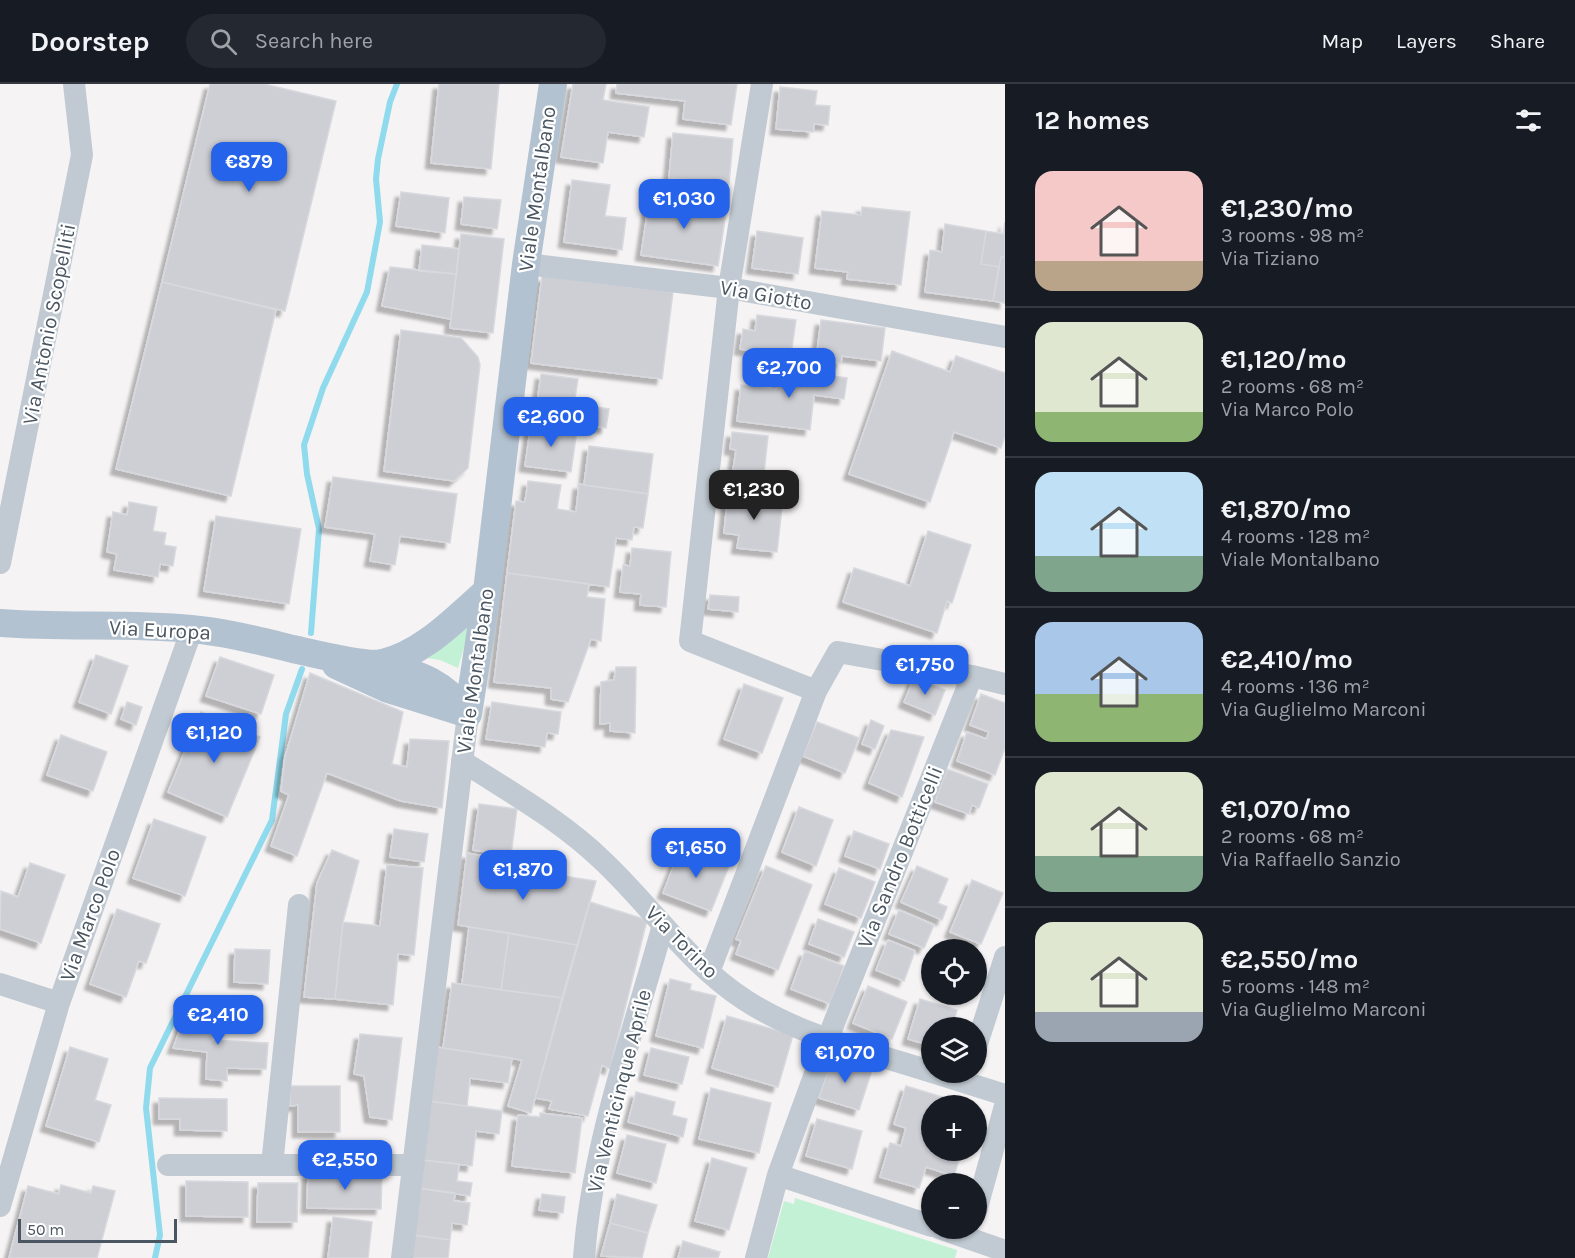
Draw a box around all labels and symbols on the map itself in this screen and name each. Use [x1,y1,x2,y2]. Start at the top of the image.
street label: Viale Montalbano [514,105,560,273]
pin: €879 [213,142,285,193]
pin: €1,030 [635,179,733,230]
street label: Via Antonio Scopelliti [18,221,80,427]
street label: Via Giotto [718,275,814,315]
pin: €2,700 [740,348,838,399]
pin: €2,600 [502,397,600,448]
pin: €1,230 [705,470,803,521]
street label: Viale Montalbano [452,587,498,755]
street label: Via Europa [108,615,212,645]
pin: €1,750 [876,645,974,696]
pin: €1,120 [165,713,263,764]
street label: Via Sandro Botticelli [852,762,948,952]
pin: €1,650 [647,828,745,879]
street label: Via Marco Polo [55,845,125,985]
pin: €1,870 [474,850,572,901]
street label: Via Torino [641,901,723,983]
street label: Via Venticinque Aprile [582,987,656,1195]
pin: €2,410 [169,995,267,1046]
pin: €1,070 [796,1033,894,1084]
pin: €2,550 [296,1140,394,1191]
scale bar [18,1216,177,1244]

